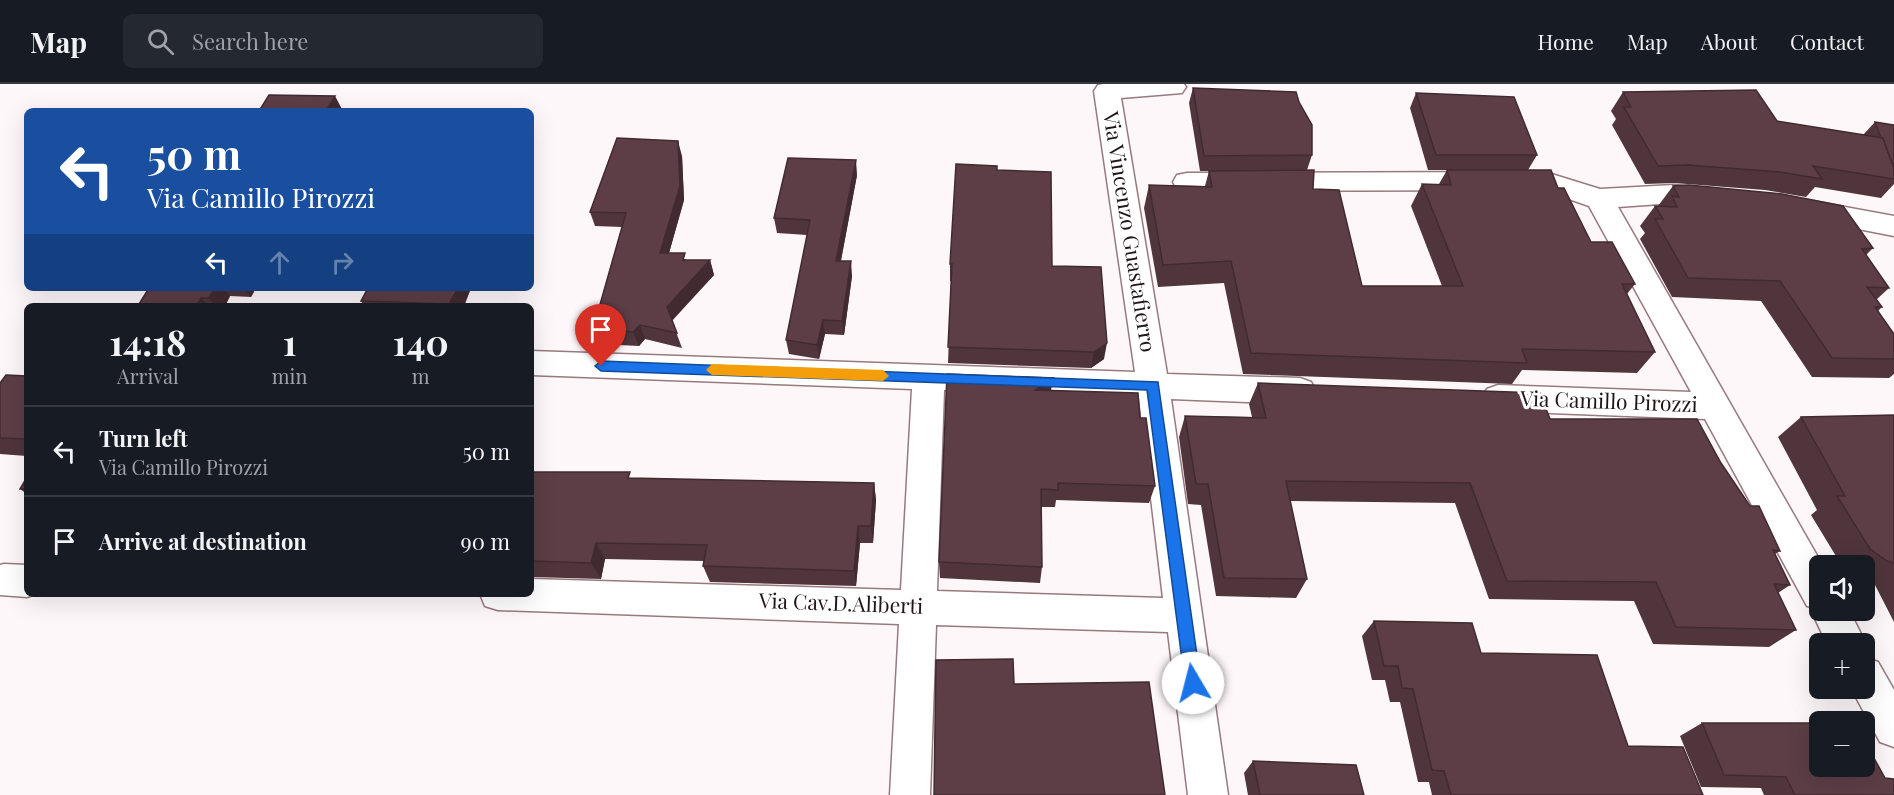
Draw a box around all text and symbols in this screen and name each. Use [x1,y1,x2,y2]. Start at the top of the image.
search box [123,14,543,68]
text: Map [30,23,87,60]
icon: search [144,25,177,58]
text: Search here [192,26,308,56]
text: Home [1538,27,1594,55]
text: Map [1627,27,1668,55]
text: About [1701,27,1757,55]
text: Contact [1790,27,1864,55]
street label: Via Vincenzo Guastafierro [1098,108,1164,354]
text: 50 m [147,125,241,181]
icon: left [48,132,126,210]
text: Via Camillo Pirozzi [147,179,375,215]
icon: left [200,246,233,279]
icon: ahead [263,246,296,279]
icon: right [326,246,359,279]
pin [575,304,626,366]
icon: arrive [584,313,617,346]
text: 14:18 [109,317,187,365]
text: 1 [283,317,296,365]
text: 140 [393,317,449,365]
text: Arrival [117,362,179,389]
text: min [272,362,307,389]
text: m [412,362,430,389]
street label: Via Camillo Pirozzi [1519,383,1698,417]
text: Turn left [99,423,188,453]
icon: left [48,435,81,468]
text: 50 m [463,436,510,466]
text: Via Camillo Pirozzi [99,453,268,480]
icon: arrive [48,525,81,558]
text: Arrive at destination [99,526,307,556]
text: 90 m [461,526,510,556]
map controls [1809,555,1875,777]
button: sound [1809,555,1875,621]
street label: Via Cav.D.Aliberti [757,585,924,619]
button: + [1809,633,1875,699]
position arrow [1161,651,1225,715]
button: − [1809,711,1875,777]

